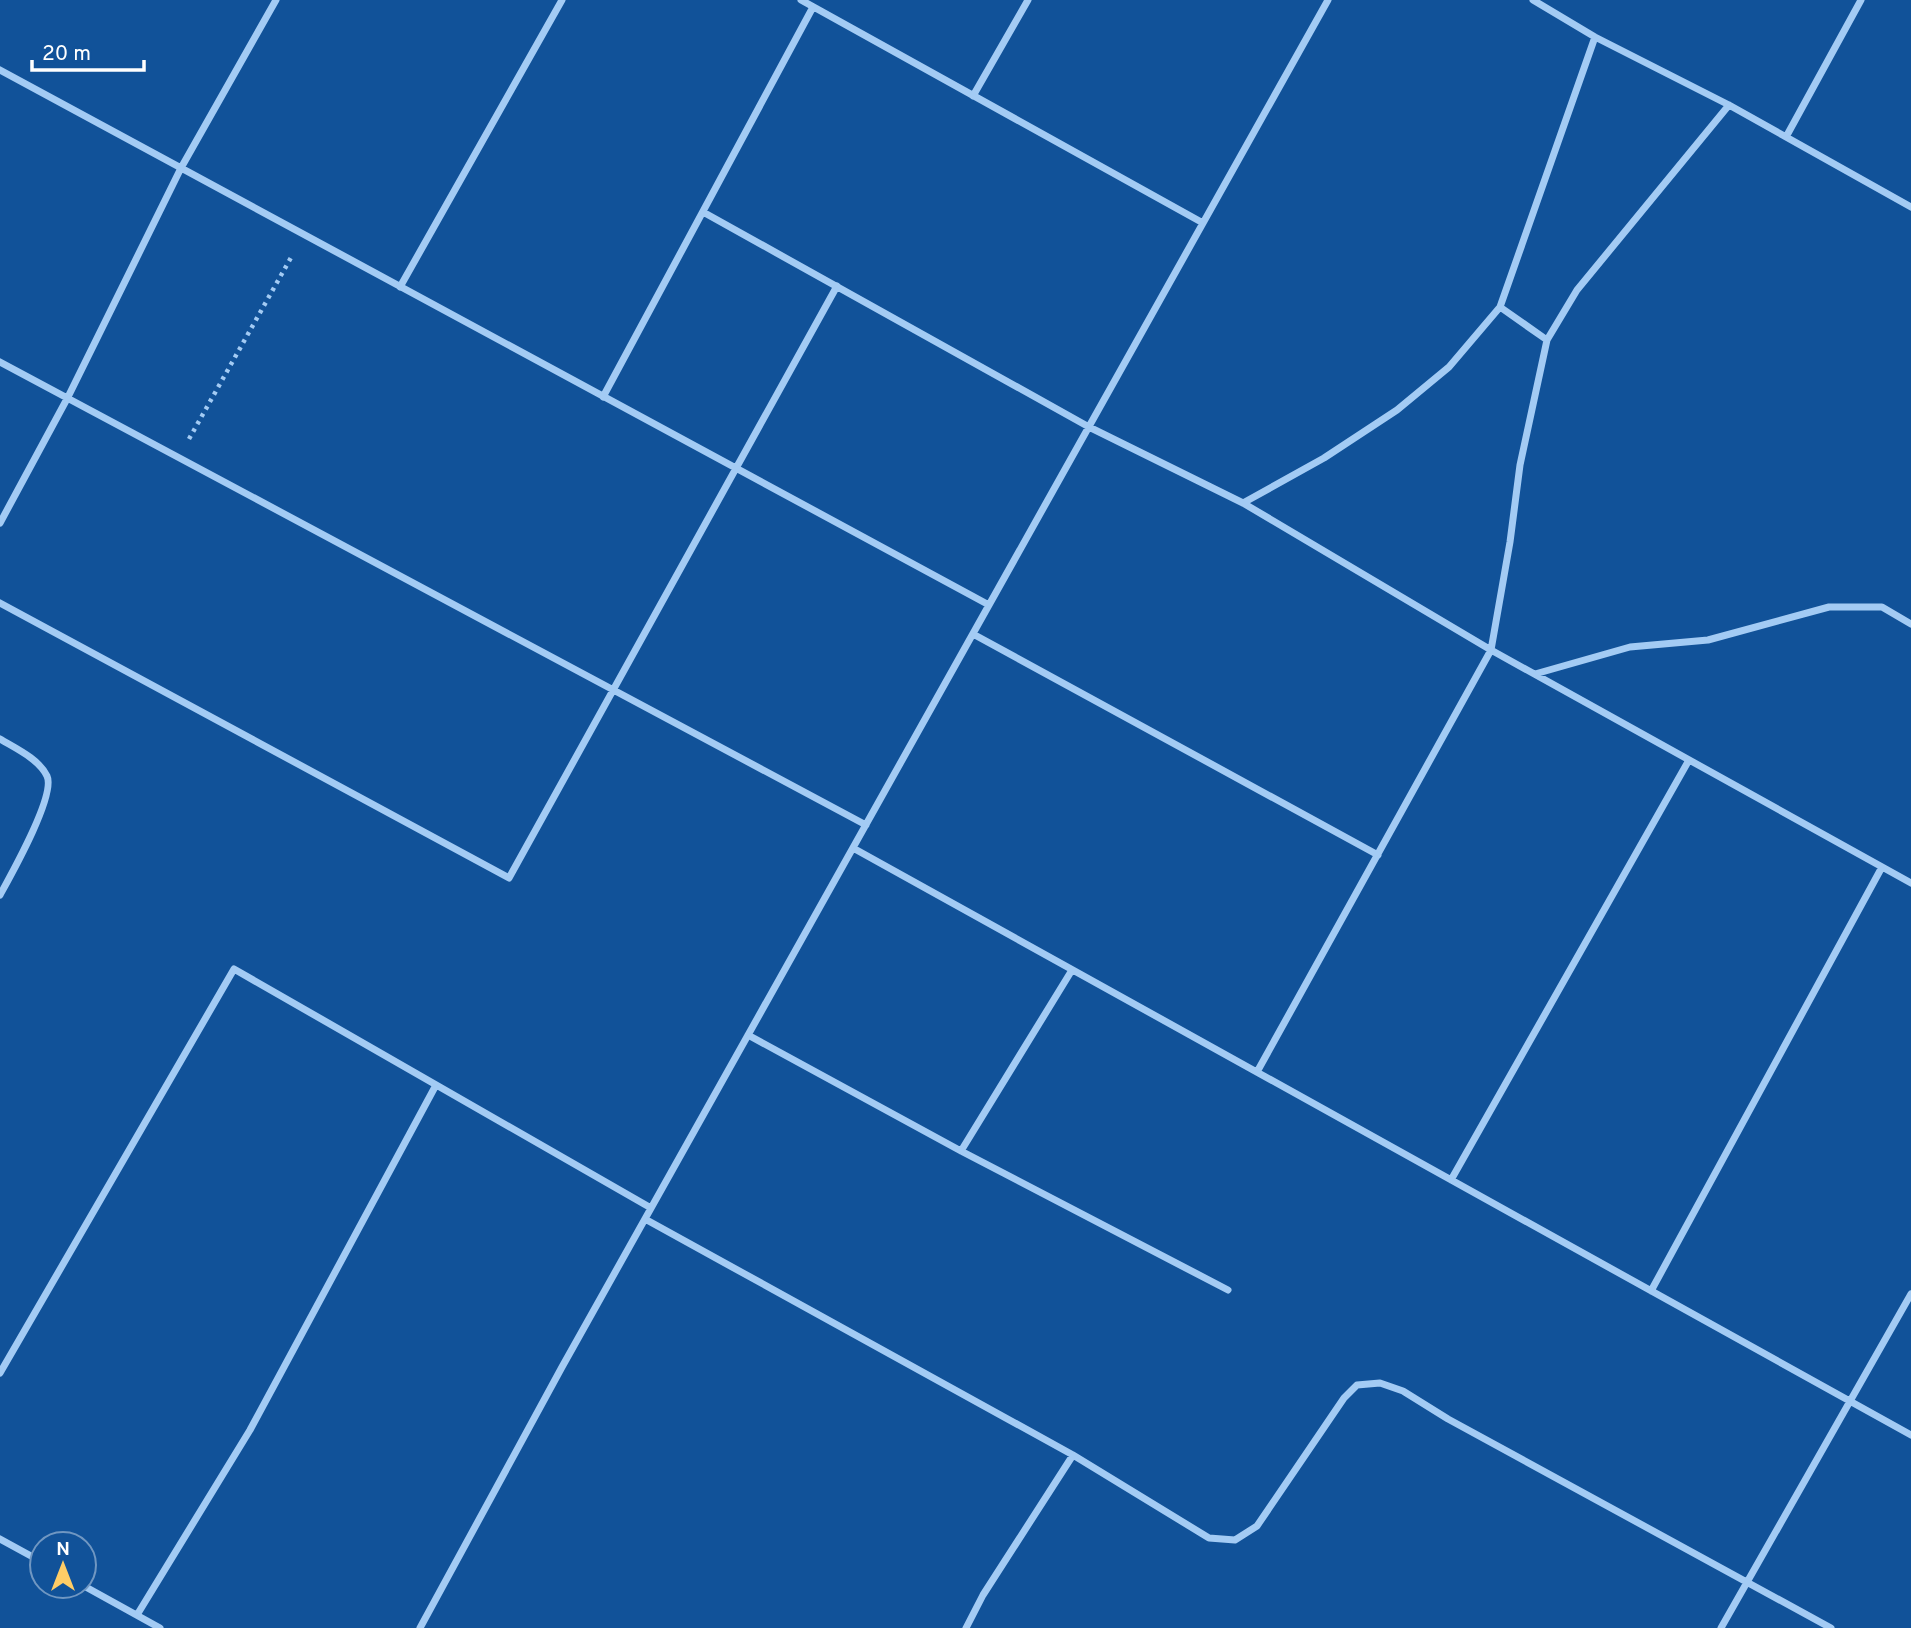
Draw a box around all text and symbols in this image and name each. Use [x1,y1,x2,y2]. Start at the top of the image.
scale bar [32,28,144,72]
text: 20 m [42,41,91,68]
north arrow [28,1530,98,1600]
text: N [56,1538,70,1562]

